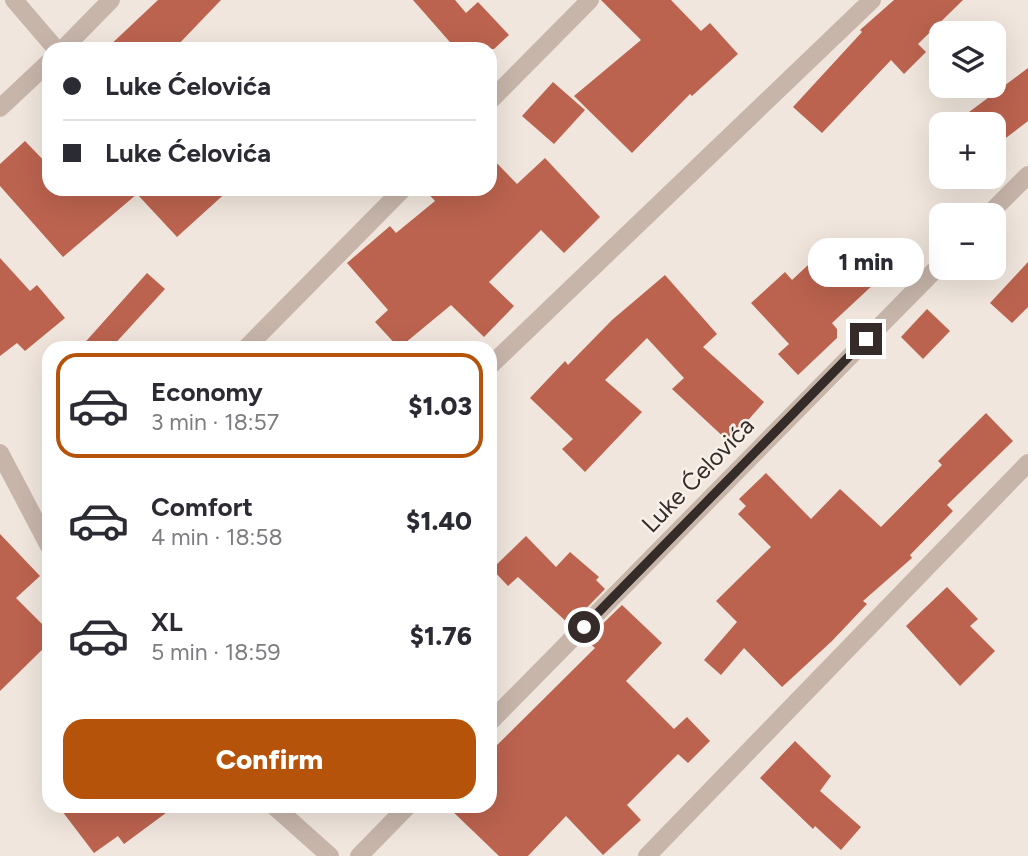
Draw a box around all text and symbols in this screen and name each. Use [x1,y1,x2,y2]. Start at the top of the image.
map controls [929,21,1006,280]
button: layers [929,21,1006,98]
text: Luke Ćelovića [105,70,271,102]
button: + [929,112,1006,189]
text: Luke Ćelovića [105,137,271,169]
button: − [929,203,1006,280]
callout: 1 min [808,238,924,286]
text: 1 min [839,248,893,276]
route end [850,323,882,355]
icon: car [67,374,130,437]
text: Economy [151,376,263,408]
text: $1.03 [408,390,472,422]
text: 3 min · 18:57 [151,408,279,436]
street label: Luke Ćelovića [636,411,760,538]
icon: car [67,489,130,552]
text: Comfort [151,491,253,523]
text: $1.40 [406,505,472,537]
text: 4 min · 18:58 [151,523,283,551]
icon: car [67,604,130,667]
text: XL [151,606,183,638]
route start [568,611,600,643]
text: $1.76 [410,620,472,652]
text: 5 min · 18:59 [151,638,281,666]
button: Confirm [63,719,476,799]

